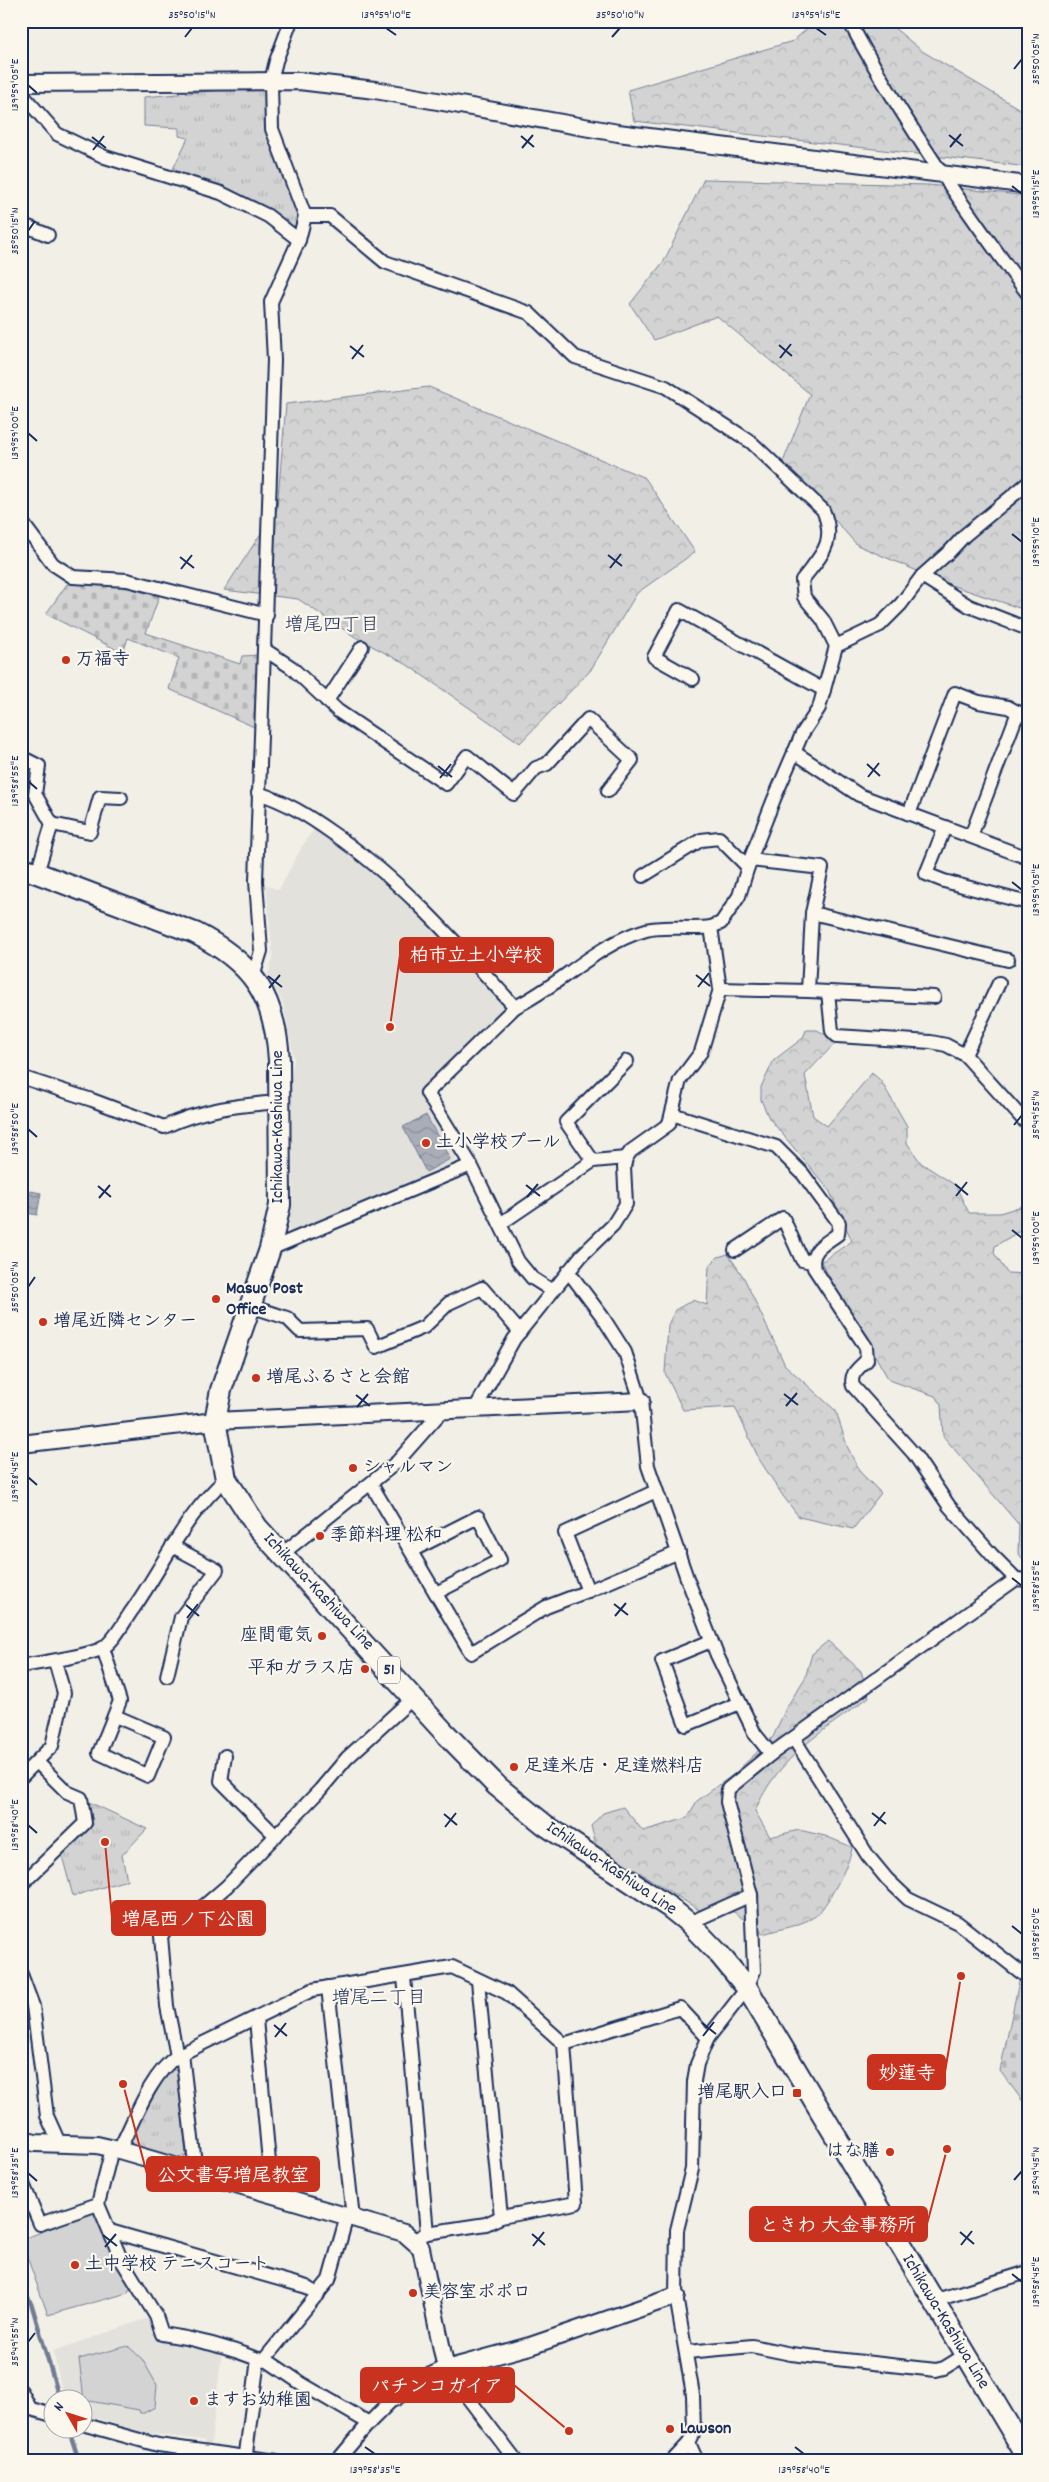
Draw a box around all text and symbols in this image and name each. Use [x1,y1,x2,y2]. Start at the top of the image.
text: 35°50'15"N [168,7,216,24]
text: 139°59'10"E [361,7,411,24]
text: 35°50'10"N [596,7,644,24]
text: 139°59'15"E [792,7,841,24]
text: 35°50'05"N [1028,33,1045,85]
text: 139°59'05"E [7,58,24,111]
text: 139°59'15"E [1028,169,1045,218]
text: 35°50'15"N [7,207,24,255]
text: 139°59'00"E [7,406,24,460]
text: 139°59'10"E [1028,517,1045,567]
district label: 増尾四丁目 [284,613,380,640]
place label: 万福寺 [76,648,130,673]
marker: 万福寺 [60,654,72,666]
text: 139°58'55"E [7,755,24,806]
text: 139°59'05"E [1028,863,1045,916]
callout: 柏市立土小学校 [400,938,553,972]
text: 柏市立土小学校 [409,944,543,971]
street label: Ichikawa-Kashiwa Line [266,1050,291,1204]
text: 35°49'55"N [1028,1090,1045,1139]
text: 139°58'50"E [7,1103,24,1155]
place label: 土小学校プール [436,1131,560,1156]
marker: 土小学校プール [420,1137,432,1149]
text: 139°59'00"E [1028,1211,1045,1265]
text: 35°50'05"N [7,1261,24,1313]
place label: Masuo Post Office [226,1277,303,1323]
marker: Masuo Post Office [210,1293,222,1305]
place label: 増尾近隣センター [53,1310,197,1335]
marker: 増尾近隣センター [37,1316,49,1328]
place label: 増尾ふるさと会館 [266,1366,410,1391]
marker: 増尾ふるさと会館 [250,1372,262,1384]
text: 139°58'45"E [7,1451,24,1502]
place label: シャルマン [363,1456,453,1481]
marker: シャルマン [347,1462,359,1474]
place label: 季節料理 松和 [330,1524,442,1549]
street label: Ichikawa-Kashiwa Line [257,1527,379,1657]
marker: 季節料理 松和 [314,1530,326,1542]
text: 139°58'55"E [1028,1560,1045,1611]
place label: 座間電気 [240,1624,312,1649]
marker: 座間電気 [316,1630,328,1642]
road number: 51 [378,1656,400,1684]
place label: 平和ガラス店 [248,1657,355,1682]
marker: 平和ガラス店 [359,1663,371,1675]
place label: 足達米店・足達燃料店 [524,1755,704,1780]
marker: 足達米店・足達燃料店 [508,1761,520,1773]
text: 139°58'40"E [7,1799,24,1851]
street label: Ichikawa-Kashiwa Line [540,1816,682,1922]
callout: 増尾西ノ下公園 [112,1901,265,1935]
text: 増尾西ノ下公園 [121,1908,255,1935]
text: 139°58'50"E [1028,1908,1045,1960]
district label: 増尾二丁目 [331,1986,427,2013]
callout: 妙蓮寺 [868,2055,945,2089]
text: 妙蓮寺 [878,2062,936,2089]
place label: 増尾駅入口 [697,2081,787,2106]
marker: 増尾駅入口 [791,2087,803,2099]
place label: はな膳 [826,2140,880,2165]
marker: はな膳 [884,2146,896,2158]
text: 139°58'35"E [7,2147,24,2198]
text: 35°49'45"N [1028,2147,1045,2195]
callout: 公文書写増尾教室 [147,2157,319,2191]
text: 公文書写増尾教室 [157,2164,309,2191]
callout: ときわ 大金事務所 [750,2207,927,2241]
text: ときわ 大金事務所 [760,2214,916,2241]
street label: Ichikawa-Kashiwa Line [895,2250,995,2394]
place label: 土中学校 テニスコート [85,2253,269,2278]
text: 139°58'45"E [1028,2256,1045,2307]
marker: 土中学校 テニスコート [69,2259,81,2271]
place label: 美容室ポポロ [423,2281,531,2306]
marker: 美容室ポポロ [407,2287,419,2299]
text: 35°49'55"N [7,2317,24,2366]
callout: パチンコガイア [361,2368,514,2402]
text: パチンコガイア [371,2375,503,2402]
place label: ますお幼稚園 [204,2389,312,2414]
north arrow [42,2390,92,2440]
marker: ますお幼稚園 [188,2395,200,2407]
text: N [50,2398,69,2416]
place label: Lawson [680,2417,731,2442]
marker: Lawson [664,2423,676,2435]
text: 139°58'35"E [350,2462,401,2479]
text: 139°58'40"E [778,2462,830,2479]

